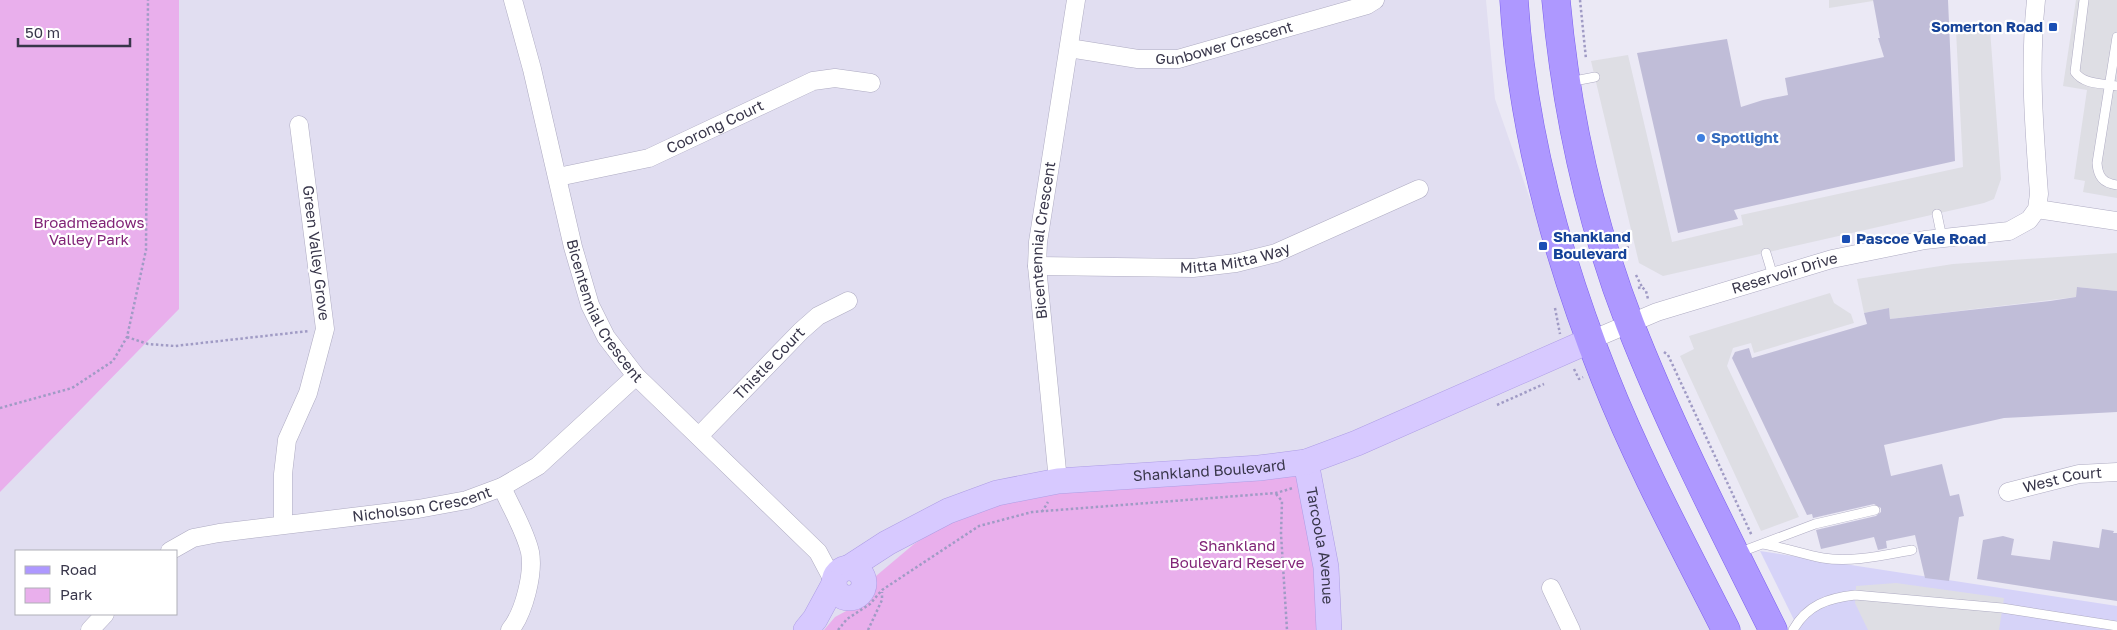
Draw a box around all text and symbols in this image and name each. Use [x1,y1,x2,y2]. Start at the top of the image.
scale bar [18,15,130,47]
street label: Gunbower Crescent [1155,17,1295,68]
place label: Somerton Road [1931,17,2043,35]
marker: Somerton Road [2047,21,2059,33]
text: 50 m [25,23,60,41]
street label: Coorong Court [663,95,766,157]
place label: Spotlight [1711,128,1779,146]
marker: Spotlight [1695,132,1707,144]
street label: Bicentennial Crescent [1027,160,1059,320]
street label: Green Valley Grove [300,184,334,322]
park label: Broadmeadows Valley Park [33,213,145,248]
place label: Shankland Boulevard [1553,227,1631,262]
place label: Pascoe Vale Road [1856,229,1986,247]
marker: Pascoe Vale Road [1840,233,1852,245]
street label: Bicentennial Crescent [563,237,647,386]
street label: Mitta Mitta Way [1180,238,1293,276]
marker: Shankland Boulevard [1537,240,1549,252]
street label: Reservoir Drive [1729,248,1839,297]
street label: Thistle Court [729,323,808,403]
street label: Shankland Boulevard [1132,455,1287,484]
street label: West Court [2021,463,2103,496]
street label: Nicholson Crescent [351,482,494,525]
street label: Tarcoola Avenue [1303,485,1338,605]
park label: Shankland Boulevard Reserve [1170,536,1305,571]
legend [15,550,178,615]
text: Road [60,560,97,578]
text: Park [60,585,93,603]

